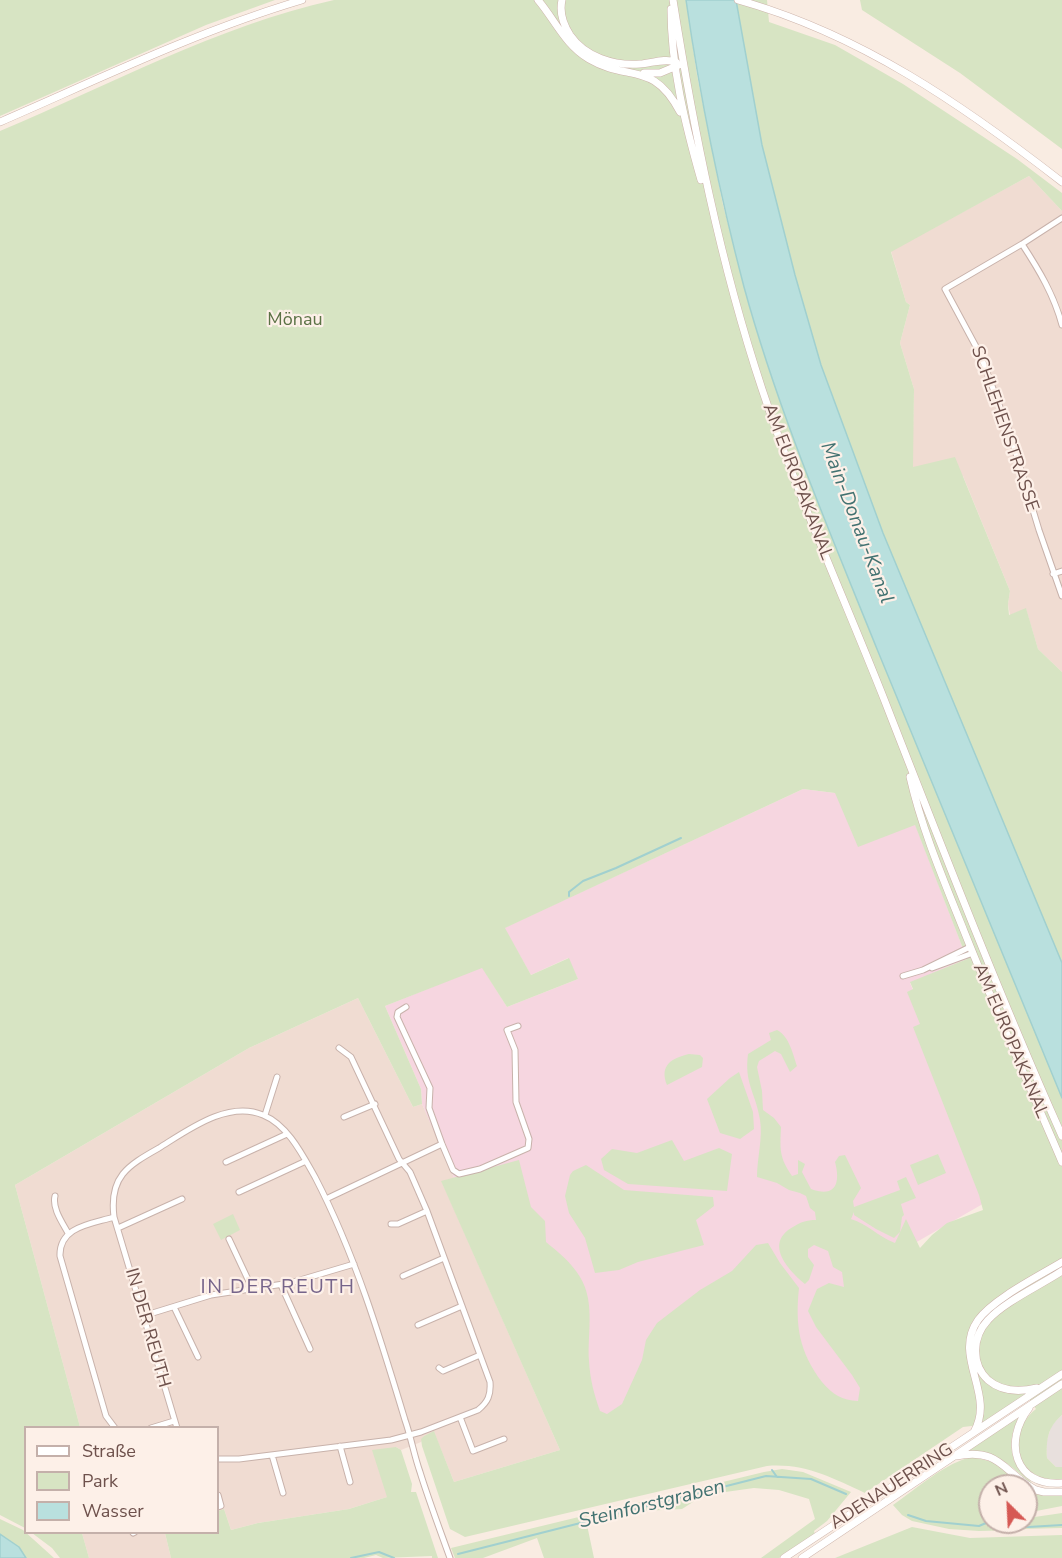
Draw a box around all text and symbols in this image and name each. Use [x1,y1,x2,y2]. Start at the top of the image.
park label: Mönau [267,310,323,332]
street label: SCHLEHENSTRASSE [966,343,1042,515]
street label: AM EUROPAKANAL [757,401,837,563]
water label: Main-Donau-Kanal [814,439,898,607]
street label: AM EUROPAKANAL [968,960,1052,1122]
street label: IN DER REUTH [120,1266,174,1390]
district label: IN DER REUTH [201,1276,355,1300]
legend [24,1426,219,1534]
text: Straße [82,1439,136,1463]
street label: ADENAUERRING [827,1439,957,1535]
text: Park [82,1469,118,1493]
north arrow [978,1474,1038,1534]
water label: Steinforstgraben [576,1475,728,1535]
text: N [992,1477,1011,1502]
text: Wasser [82,1499,144,1523]

